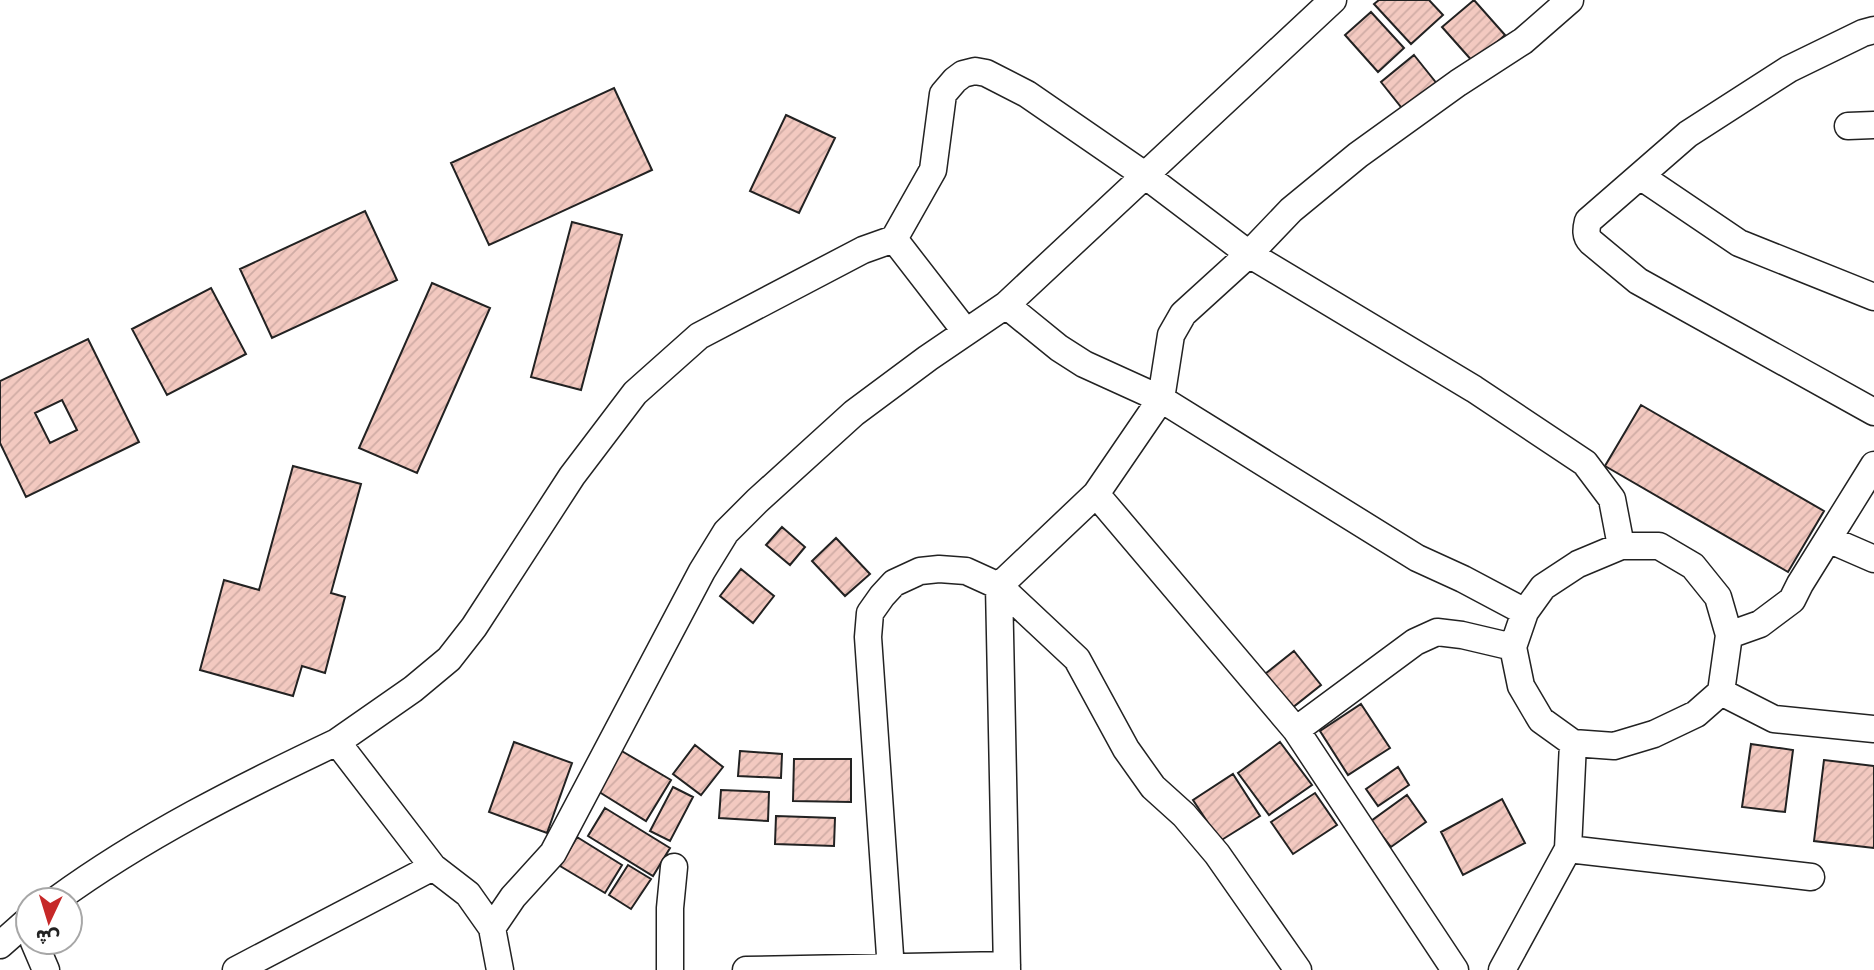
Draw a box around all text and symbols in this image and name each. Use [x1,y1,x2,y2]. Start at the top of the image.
north arrow [14,886,84,956]
text: ش [35,925,61,950]

